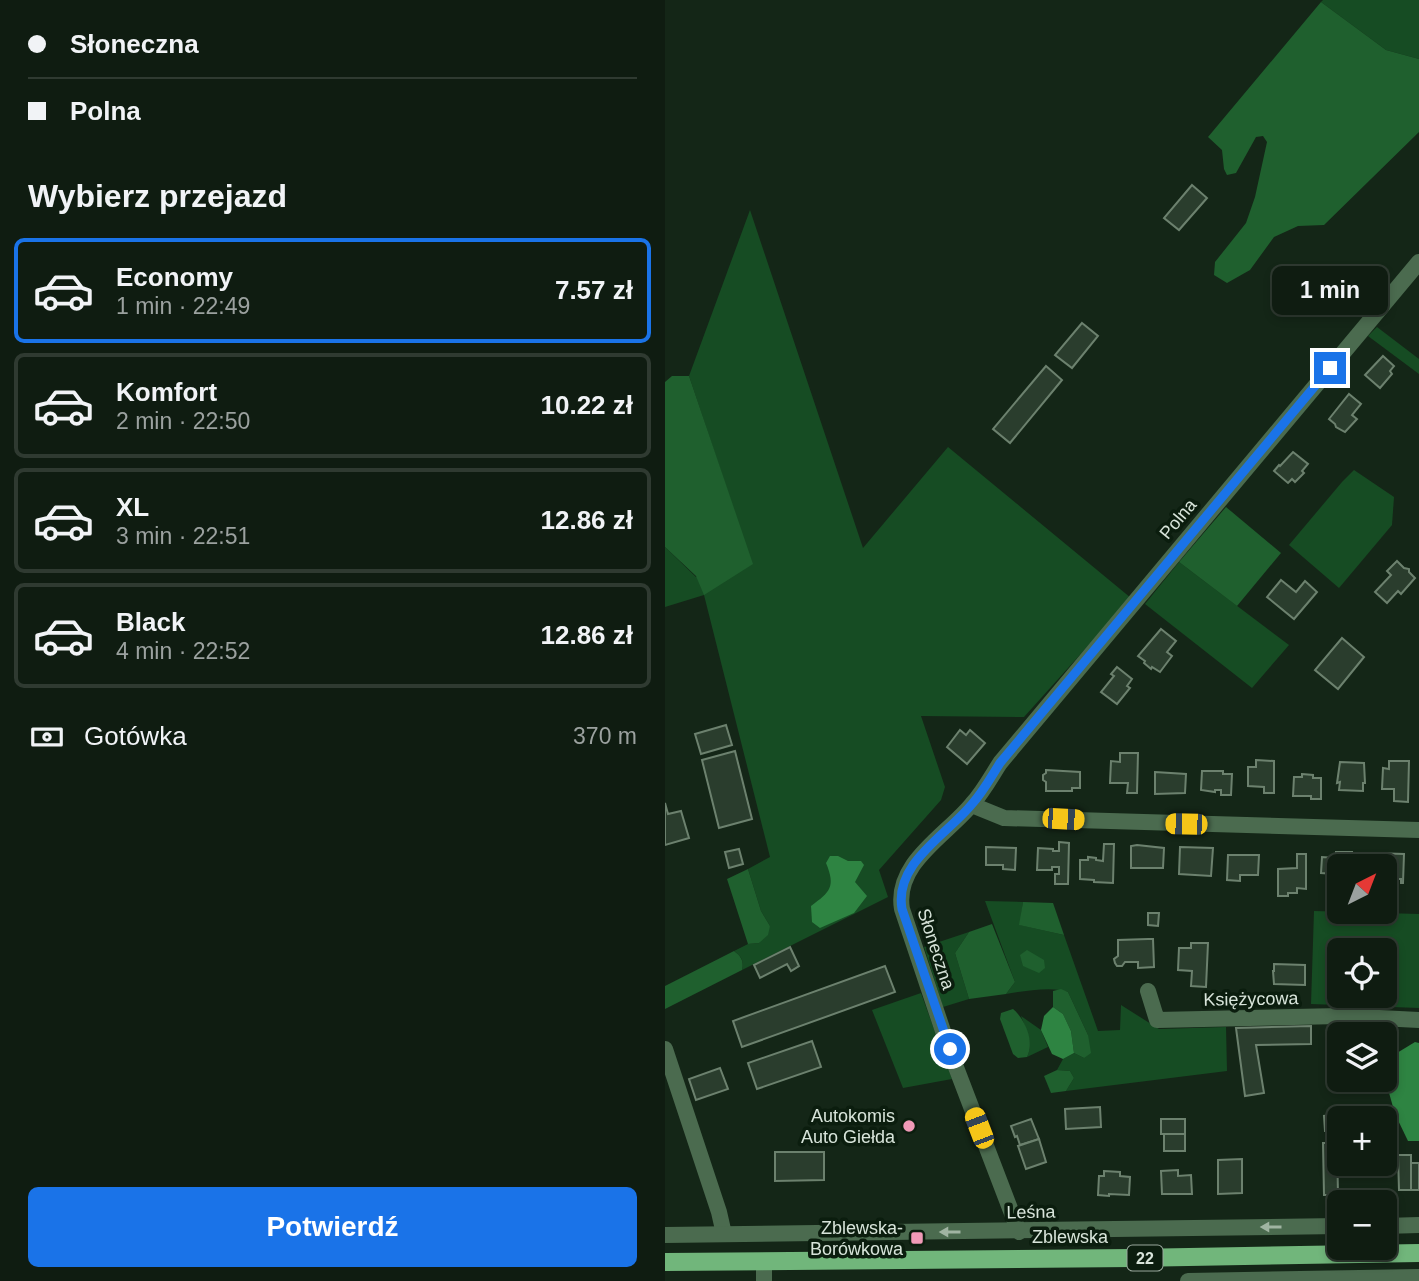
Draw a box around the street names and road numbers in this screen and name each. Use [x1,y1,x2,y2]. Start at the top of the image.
street label: Polna [1156,494,1201,543]
street label: Słoneczna [914,906,959,993]
street label: Księżycowa [1203,988,1300,1010]
street label: Leśna [1006,1202,1057,1222]
street label: Zblewska [1032,1227,1109,1247]
road number: 22 [1127,1246,1163,1270]

